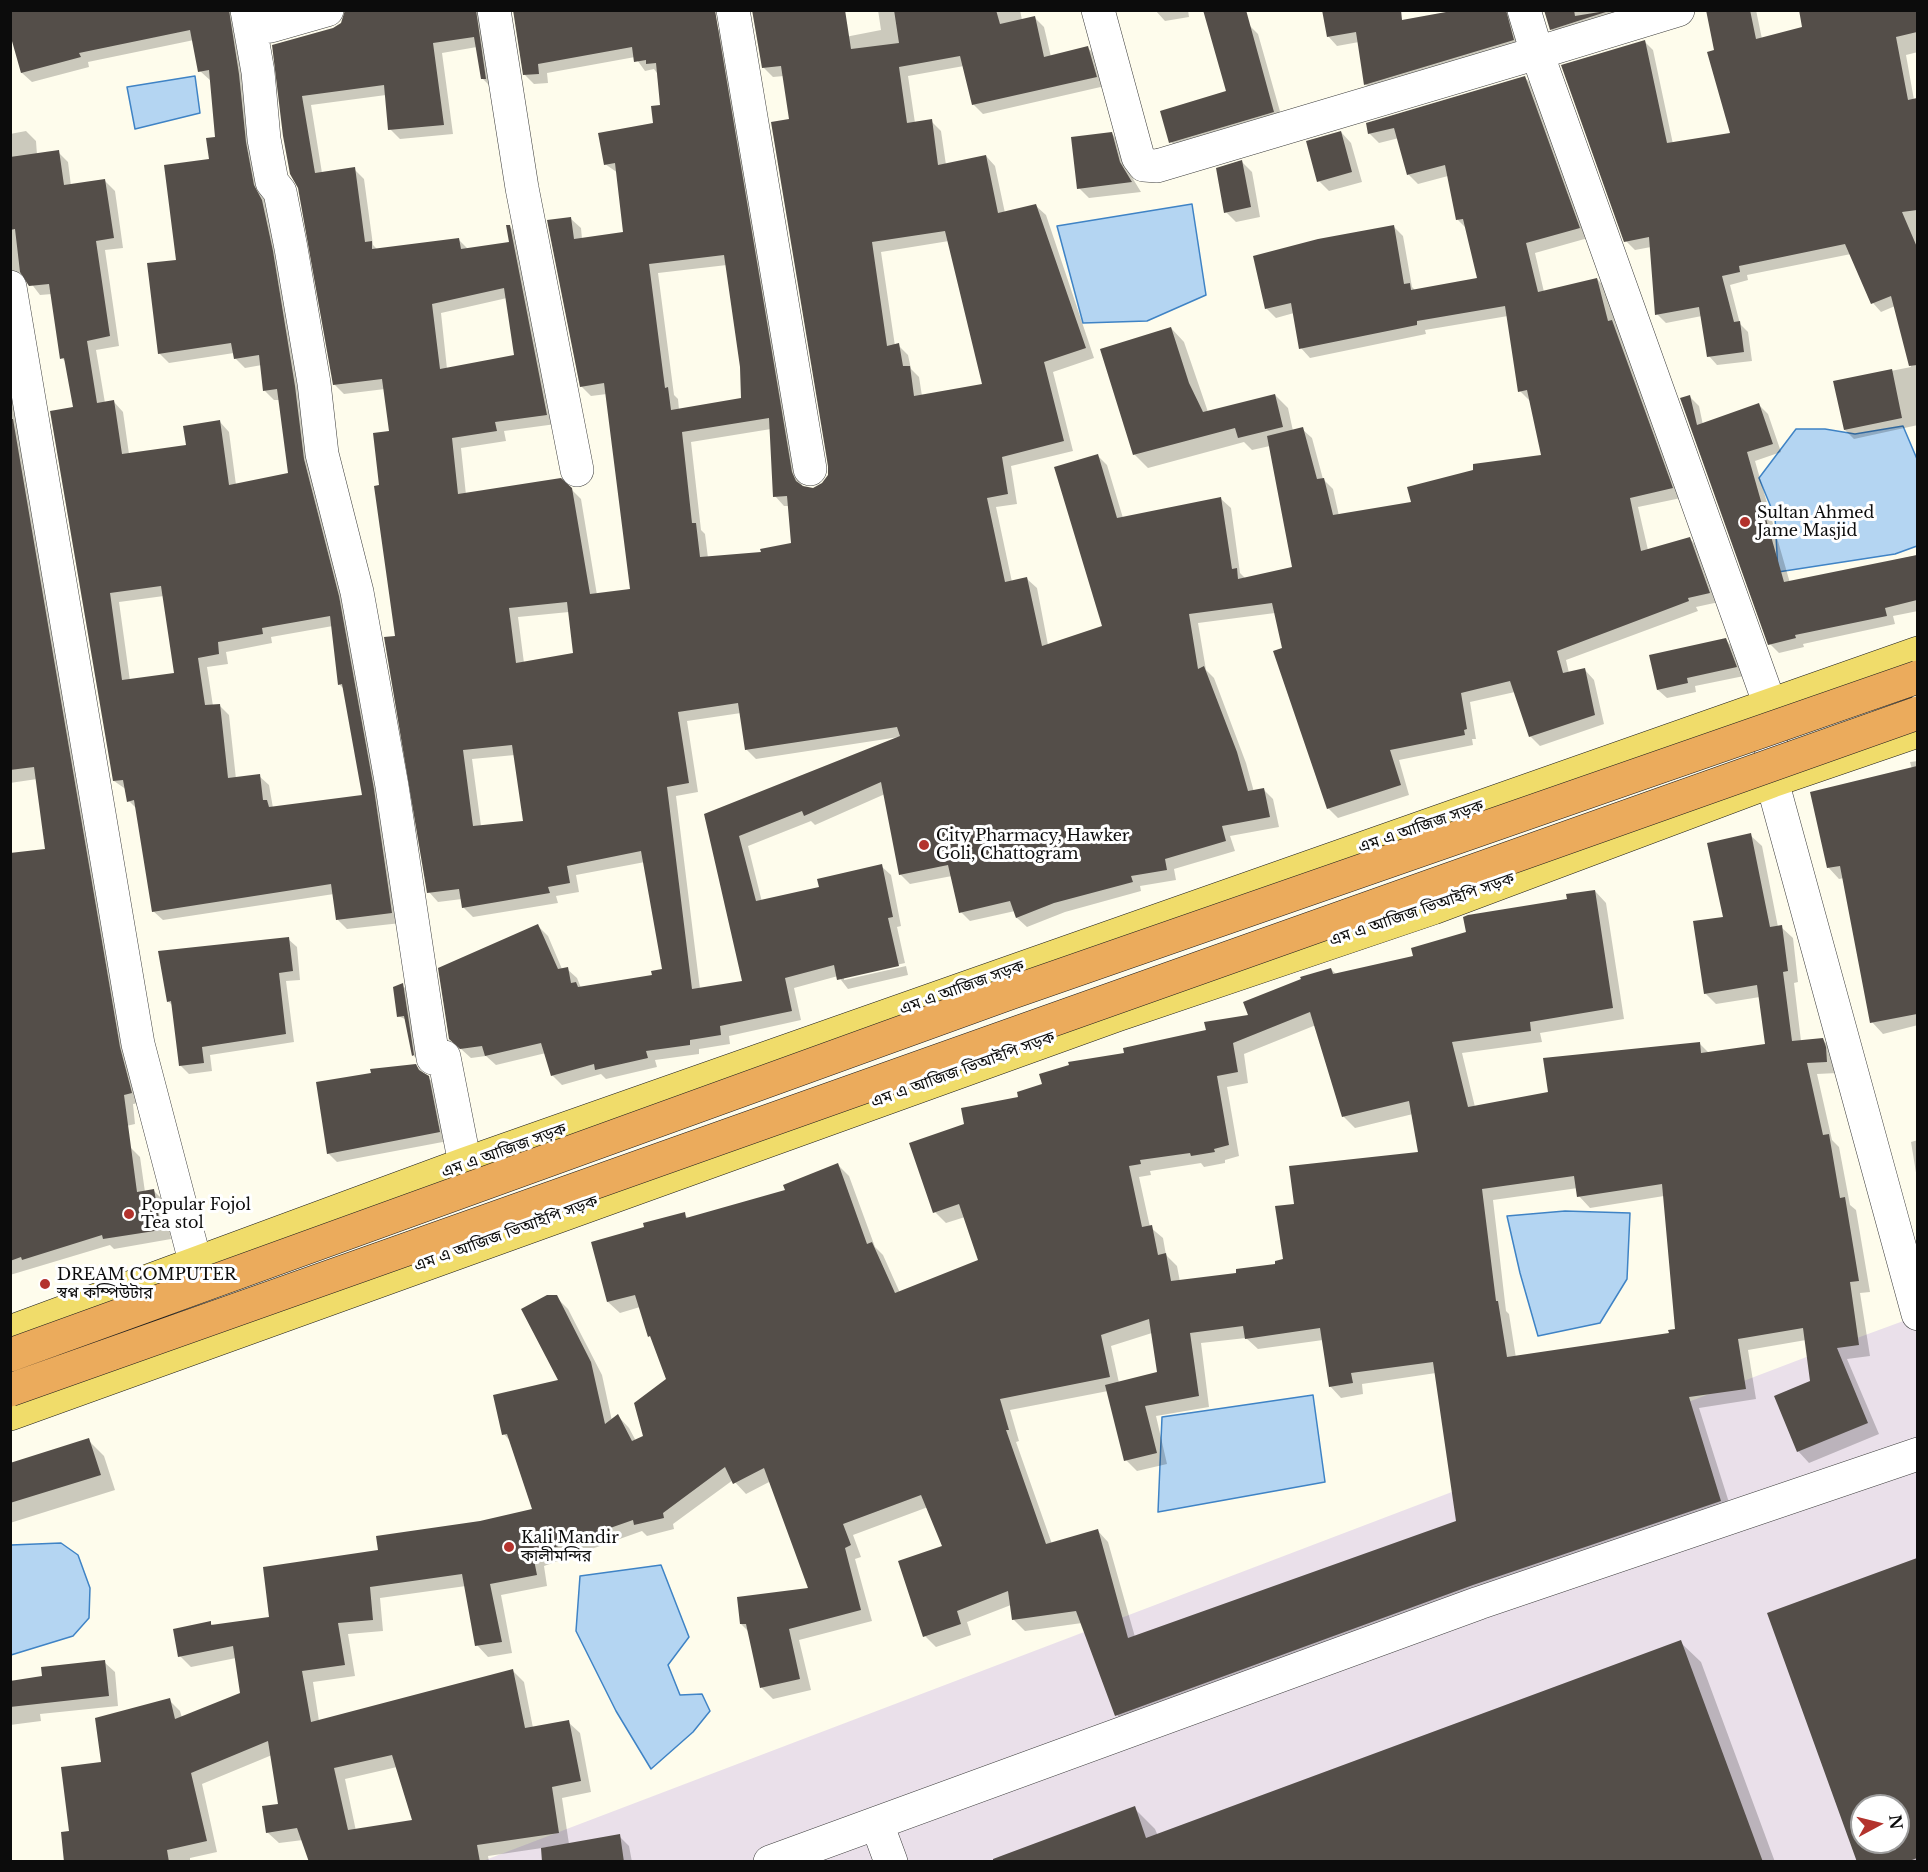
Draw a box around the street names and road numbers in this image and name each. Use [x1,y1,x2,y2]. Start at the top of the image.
street label: এম এ আজিজ সড়ক [1356,796,1486,858]
street label: এম এ আজিজ ভিআইপি সড়ক [1327,869,1517,951]
street label: এম এ আজিজ সড়ক [897,956,1027,1020]
street label: এম এ আজিজ ভিআইপি সড়ক [868,1028,1058,1112]
street label: এম এ আজিজ সড়ক [439,1119,569,1183]
street label: এম এ আজিজ ভিআইপি সড়ক [411,1192,601,1276]

